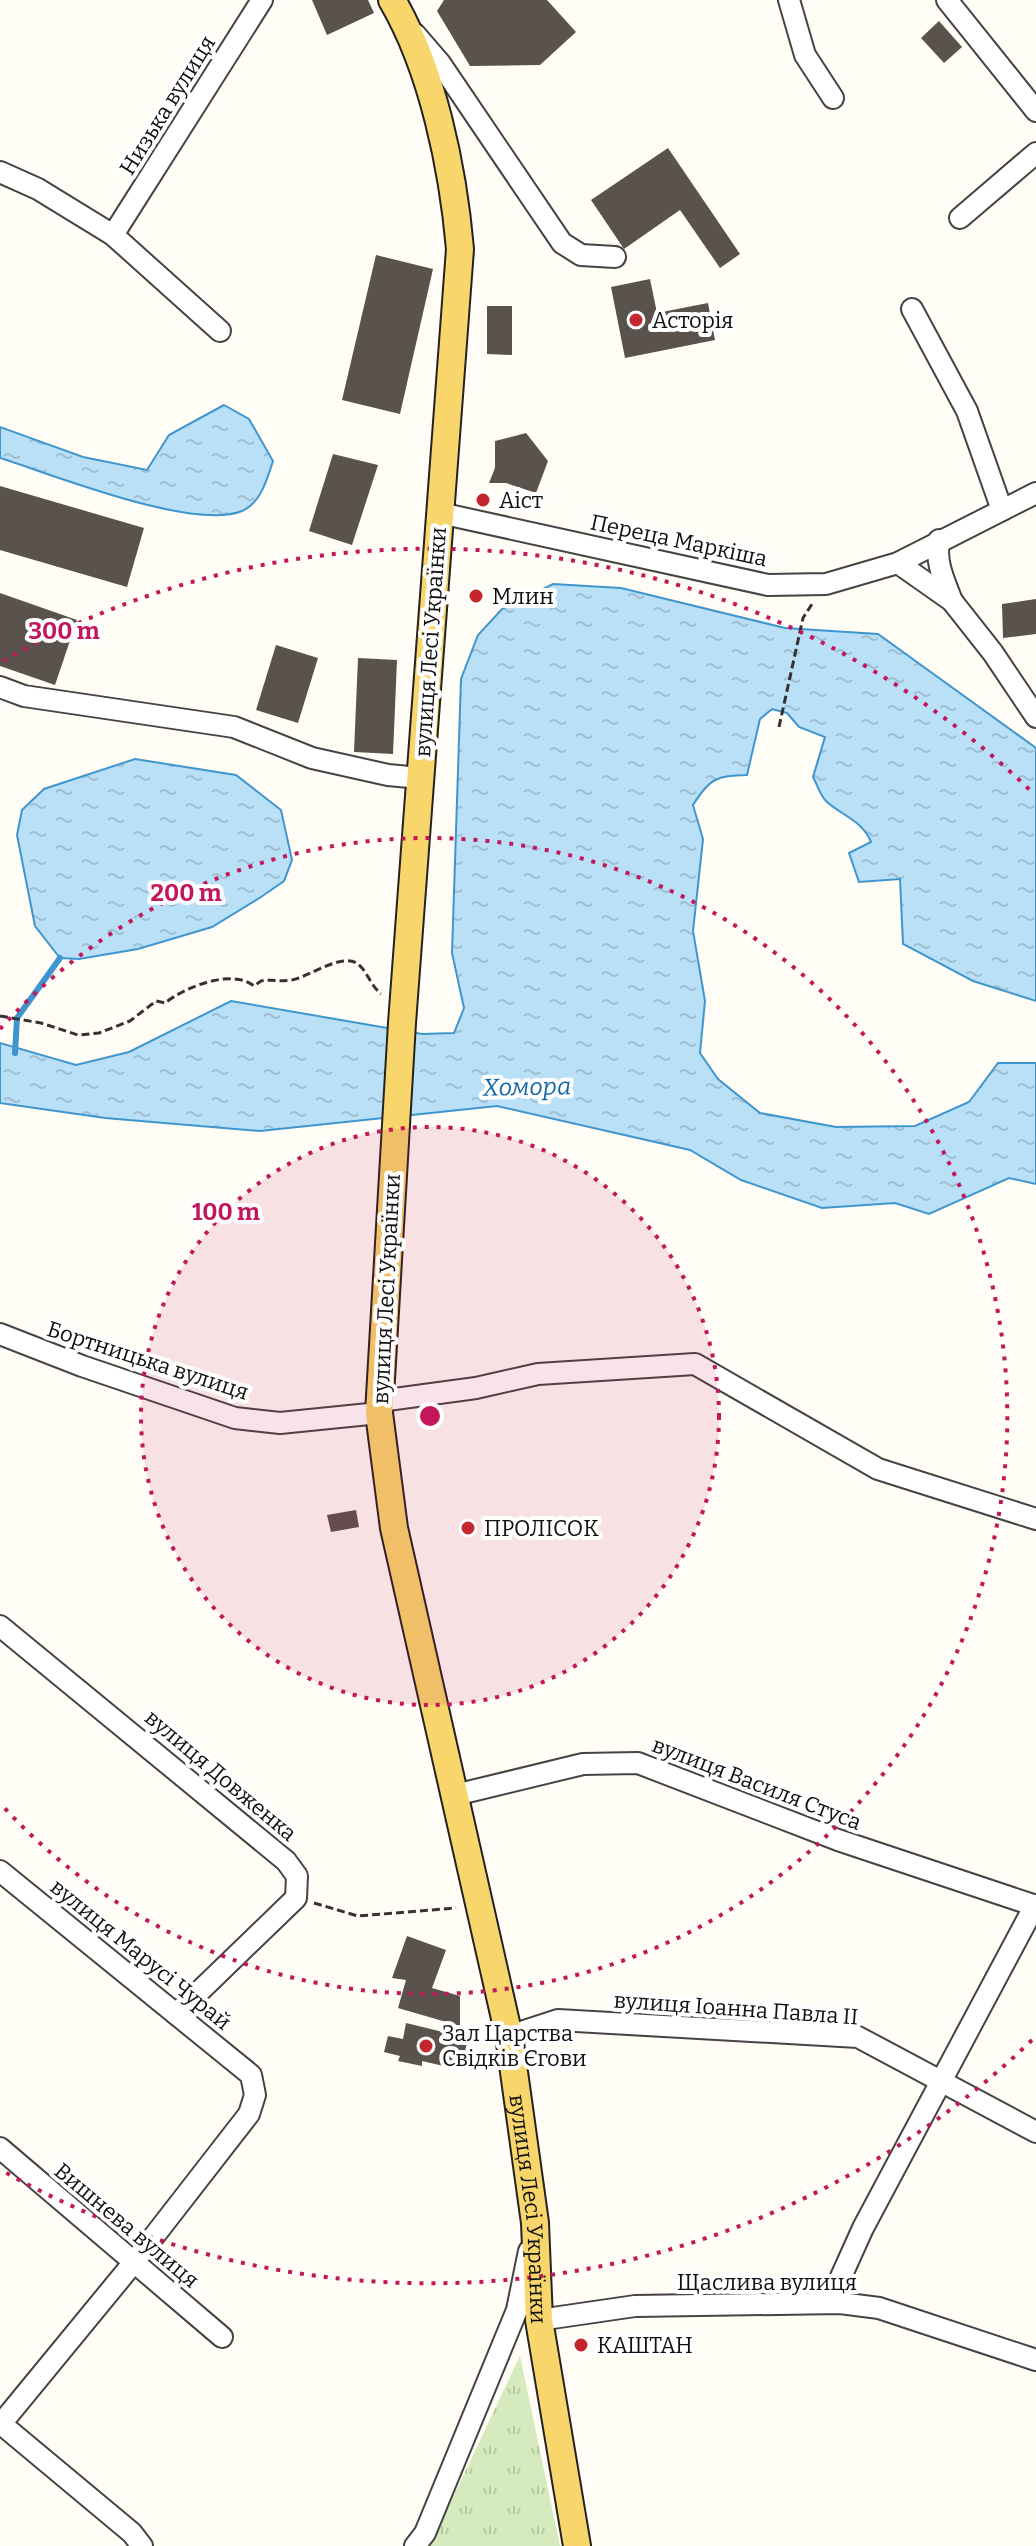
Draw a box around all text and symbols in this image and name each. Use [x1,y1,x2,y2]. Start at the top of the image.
street label: Низька вулиця [114,31,221,180]
place label: Асторія [652,307,734,334]
marker: Асторія [627,311,645,329]
place label: Аіст [499,487,543,514]
marker: Аіст [474,491,492,509]
street label: Переца Маркіша [588,509,770,572]
street label: вулиця Лесі Українки [409,526,452,758]
place label: Млин [492,583,554,610]
marker: Млин [467,587,485,605]
text: 300 m [28,617,100,645]
text: 200 m [150,879,222,907]
water label: Хомора [482,1072,571,1102]
street label: вулиця Лесі Українки [367,1173,406,1405]
text: 100 m [192,1198,260,1226]
street label: Бортницька вулиця [44,1315,252,1406]
centre of rings [416,1402,444,1430]
place label: ПРОЛІСОК [484,1515,599,1542]
marker: ПРОЛІСОК [459,1519,477,1537]
street label: вулиця Довженка [139,1704,302,1847]
street label: вулиця Василя Стуса [648,1731,865,1836]
street label: вулиця Марусі Чурай [45,1873,236,2036]
street label: вулиця Іоанна Павла II [613,1986,859,2031]
place label: Зал Царства Свідків Єгови [442,2020,587,2072]
marker: Зал Царства Свідків Єгови [417,2037,435,2055]
street label: вулиця Лесі Українки [503,2093,552,2324]
street label: Вишнева вулиця [49,2157,204,2294]
street label: Щаслива вулиця [677,2269,857,2296]
place label: КАШТАН [597,2332,693,2359]
marker: КАШТАН [572,2336,590,2354]

